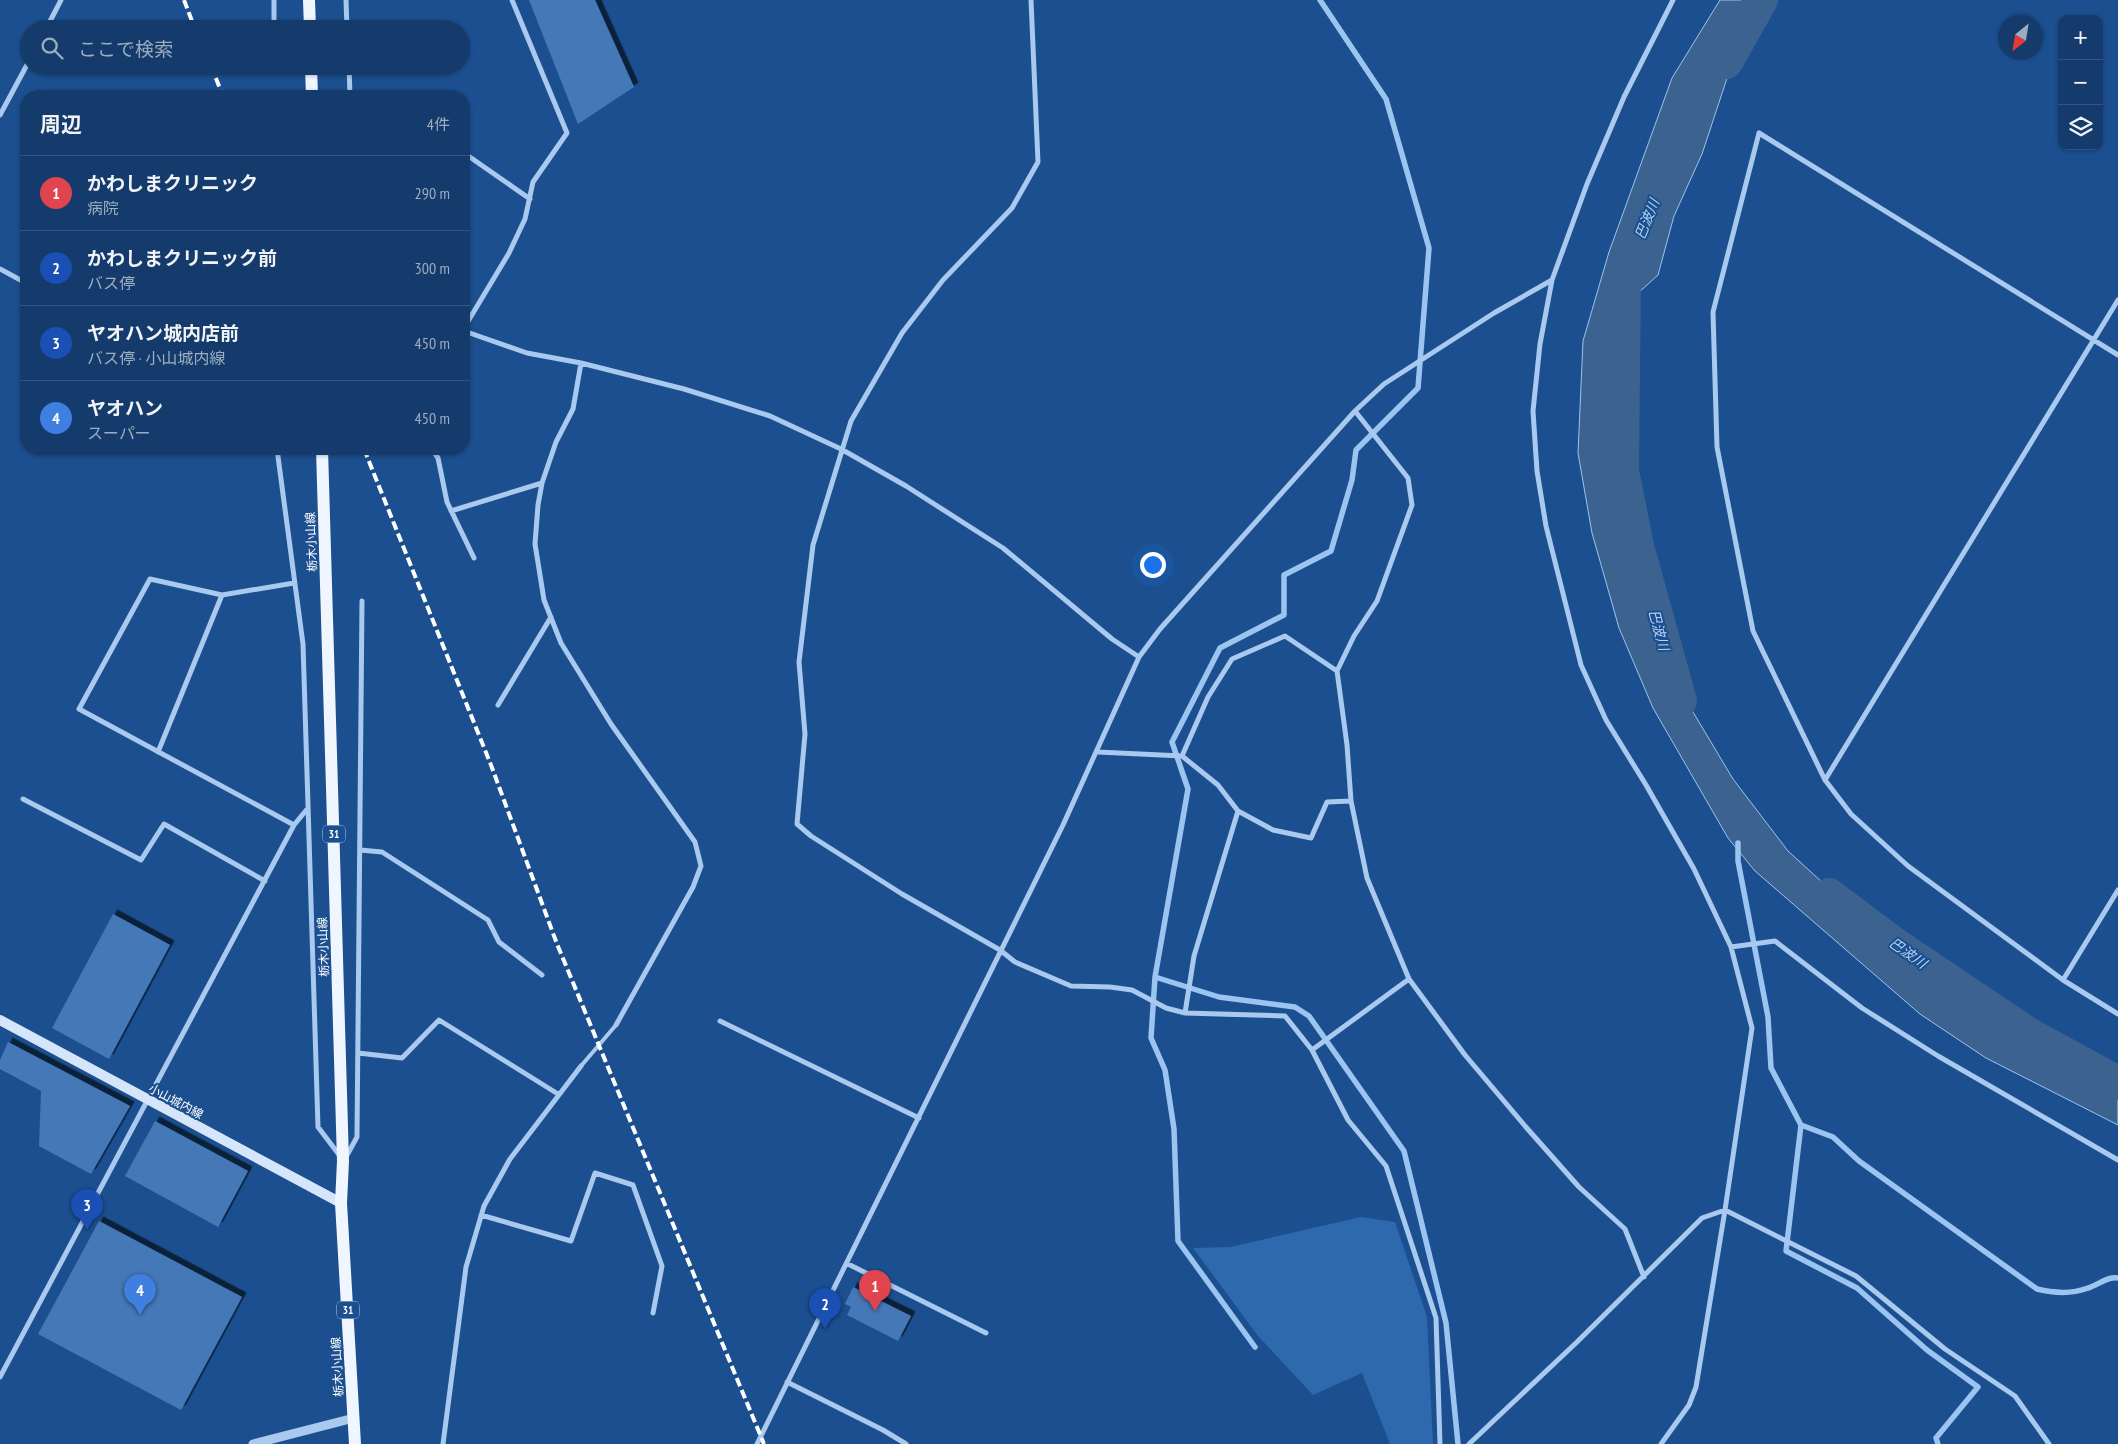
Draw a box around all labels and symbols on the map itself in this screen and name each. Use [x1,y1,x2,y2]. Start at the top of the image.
north arrow [1998,15,2043,60]
water label: 巴波川 [1631,194,1664,242]
street label: 栃木小山線 [302,512,320,572]
your location [1140,552,1166,578]
water label: 巴波川 [1645,607,1674,655]
road number: 31 [323,826,345,842]
street label: 栃木小山線 [314,917,332,977]
water label: 巴波川 [1886,934,1932,974]
street label: 小山城内線 [146,1080,206,1122]
pin: 3 [71,1189,103,1230]
pin: 1 [859,1270,891,1311]
pin: 4 [124,1274,156,1315]
pin: 2 [809,1288,841,1329]
road number: 31 [337,1302,359,1318]
street label: 栃木小山線 [328,1337,346,1397]

